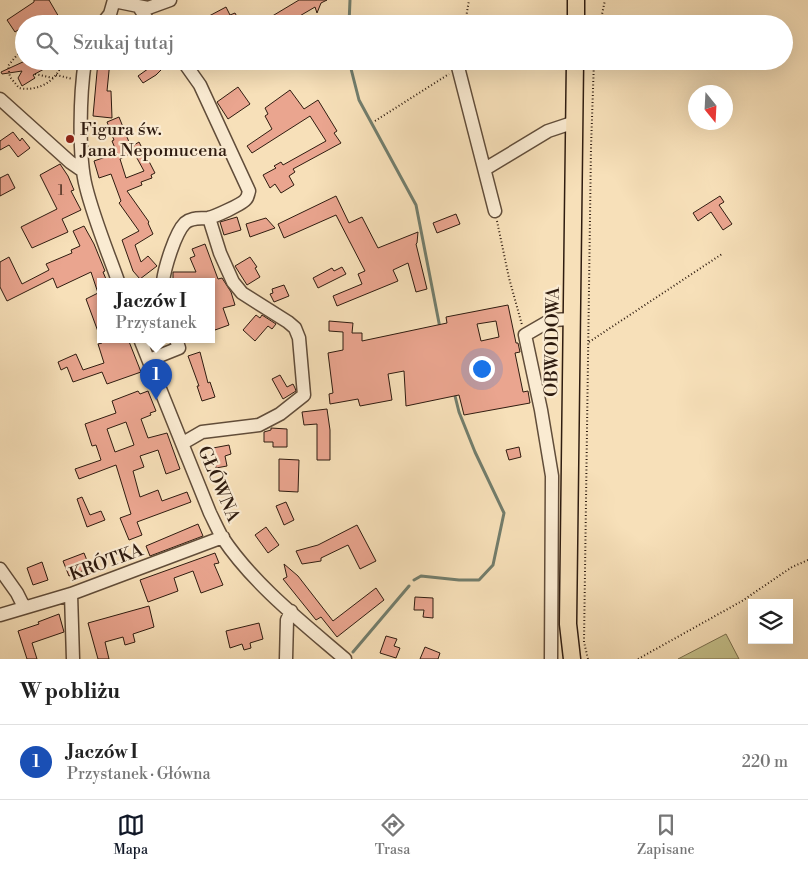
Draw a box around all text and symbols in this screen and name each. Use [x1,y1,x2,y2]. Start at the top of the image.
search box [15,15,793,70]
icon: search [33,29,61,57]
text: Szukaj tutaj [73,31,174,55]
north arrow [688,85,733,130]
place label: Figura św. Jana Nepomucena [79,118,228,162]
marker: Figura św. Jana Nepomucena [64,133,76,145]
house number: 1 [58,181,65,200]
popup [97,278,215,343]
street label: OBWODOWA [540,286,565,397]
text: Jaczów I [116,289,187,313]
text: Przystanek [116,313,196,333]
your location [469,356,495,382]
pin: 1 [140,359,172,400]
street label: GŁÓWNA [192,443,245,526]
street label: KRÓTKA [66,538,147,586]
map controls [748,599,793,644]
button: layers [748,599,793,644]
text: W pobliżu [20,679,120,705]
text: Jaczów I [67,740,138,764]
text: 1 [32,752,40,772]
text: 220 m [742,752,788,772]
text: Przystanek · Główna [67,764,211,784]
tab: Mapa [113,811,148,859]
tab: Trasa [375,811,410,859]
tab: Zapisane [637,811,695,859]

